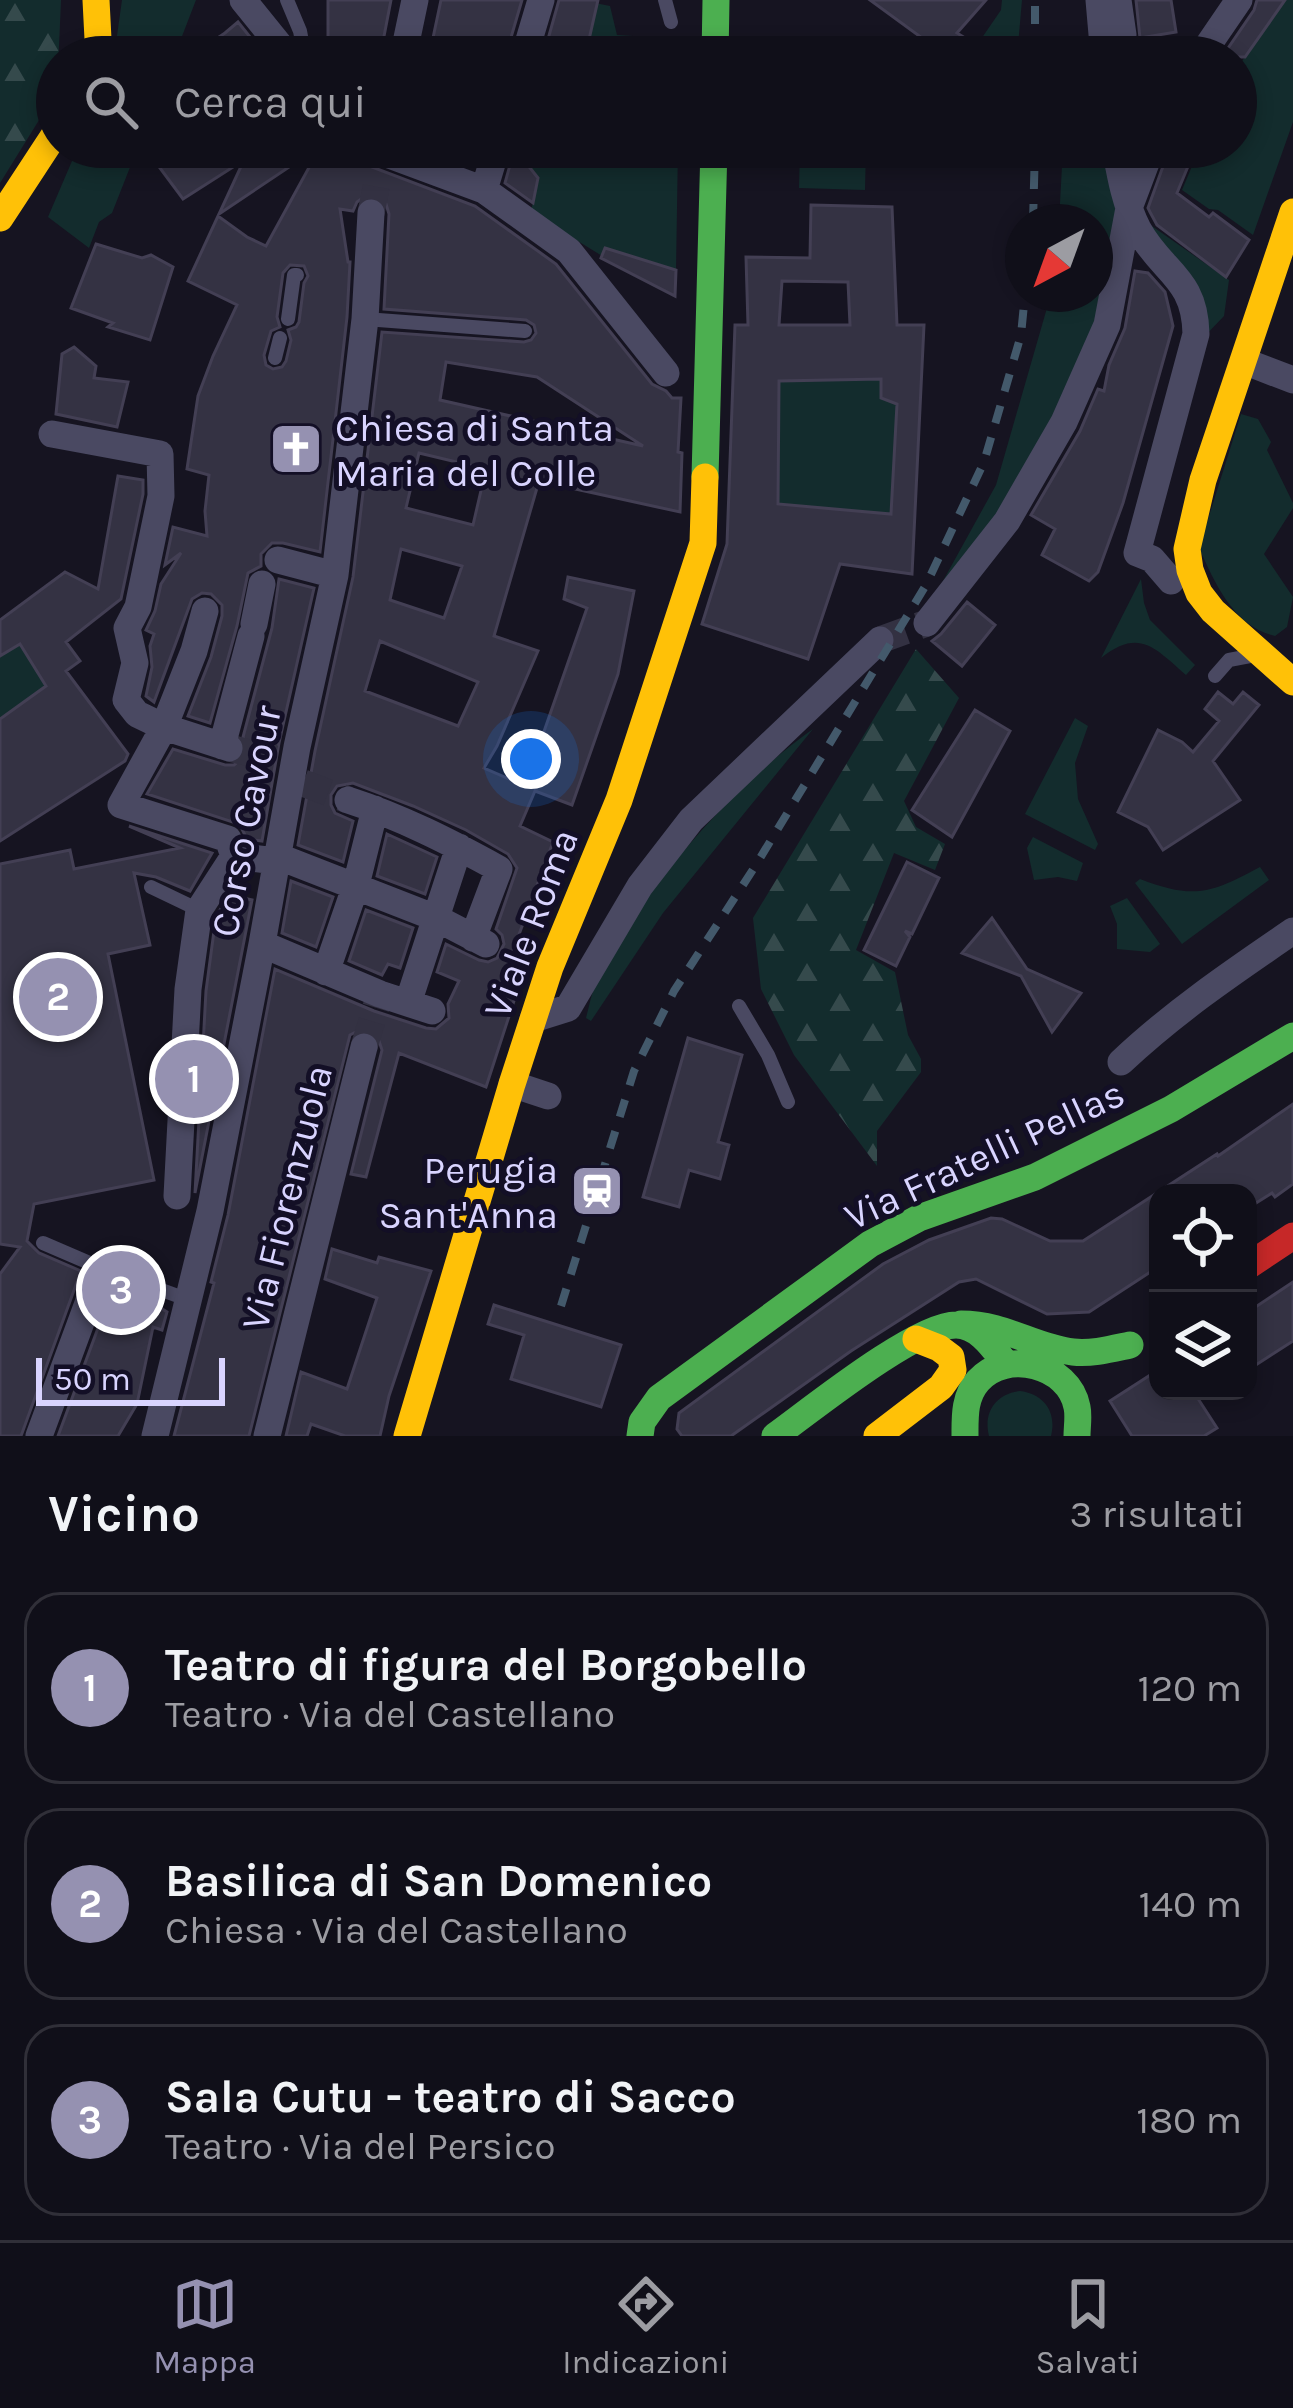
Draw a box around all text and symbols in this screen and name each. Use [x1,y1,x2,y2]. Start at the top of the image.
search box [36,36,1257,168]
icon: search [78,69,144,135]
text: Cerca qui [174,76,367,128]
north arrow [1005,204,1113,312]
place label: Chiesa di Santa Maria del Colle [335,405,614,496]
church icon: Chiesa di Santa Maria del Colle [268,421,324,477]
street label: Corso Cavour [201,701,291,941]
your location [501,729,561,789]
street label: Viale Roma [474,823,588,1024]
pin: 2 [19,952,97,1042]
pin: 1 [155,1034,233,1124]
street label: Via Fiorenzuola [232,1060,342,1334]
street label: Via Fratelli Pellas [837,1070,1132,1240]
place label: Perugia Sant'Anna [379,1147,558,1238]
station icon: Perugia Sant'Anna [569,1163,625,1219]
map controls [1149,1184,1257,1400]
button: locate [1149,1184,1257,1292]
pin: 3 [82,1245,160,1335]
button: layers [1149,1292,1257,1400]
scale bar [36,1352,225,1405]
text: 50 m [54,1360,131,1398]
text: Vicino [48,1484,200,1544]
text: 3 risultati [1070,1491,1245,1537]
text: Teatro di figura del Borgobello [165,1639,807,1691]
text: 1 [83,1665,97,1711]
text: 120 m [1138,1665,1242,1711]
text: Teatro · Via del Castellano [165,1691,615,1737]
text: Basilica di San Domenico [165,1855,712,1907]
text: 2 [78,1881,102,1927]
text: 140 m [1138,1881,1242,1927]
text: Chiesa · Via del Castellano [165,1907,628,1953]
text: Sala Cutu - teatro di Sacco [165,2071,736,2123]
text: 3 [78,2097,102,2143]
text: 180 m [1136,2097,1242,2143]
text: Teatro · Via del Persico [165,2123,556,2169]
tab: Mappa [153,2271,256,2381]
tab: Indicazioni [562,2271,729,2381]
tab: Salvati [1036,2271,1140,2381]

